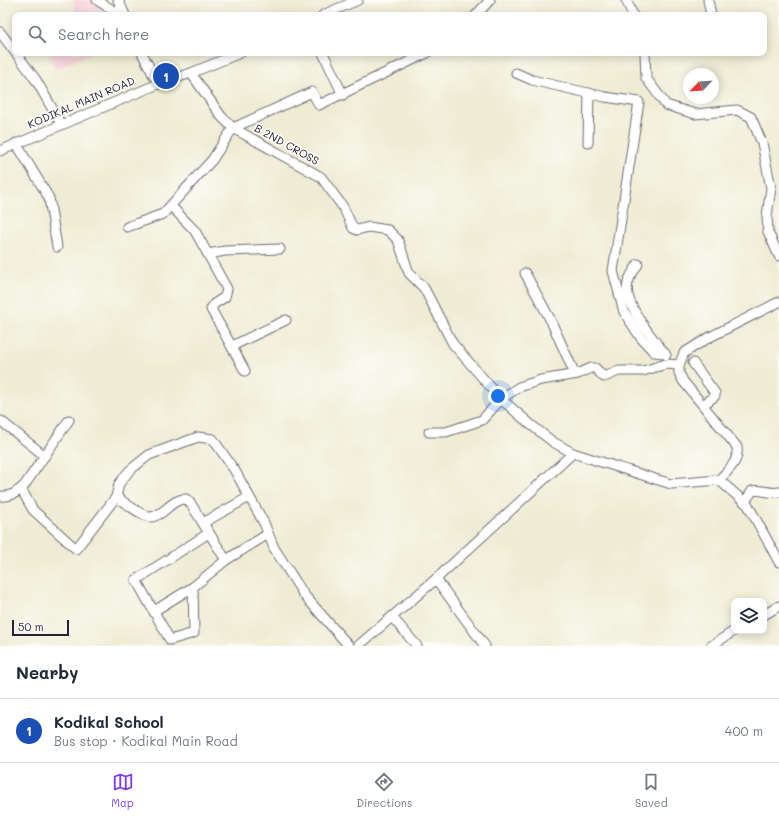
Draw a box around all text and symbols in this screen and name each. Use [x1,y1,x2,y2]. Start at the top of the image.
search box [12,12,767,56]
icon: search [26,23,48,45]
text: Search here [58,24,149,44]
pin: 1 [153,61,179,91]
north arrow [683,68,719,104]
street label: KODIKAL MAIN ROAD [25,73,137,131]
street label: B 2ND CROSS [252,120,322,168]
your location [488,386,508,406]
map controls [731,598,767,634]
button: layers [731,598,767,634]
scale bar [12,618,69,637]
text: 50 m [18,619,44,634]
text: Nearby [16,661,78,683]
text: Kodikal School [54,712,164,732]
text: 1 [26,722,32,739]
text: 400 m [725,722,763,739]
text: Bus stop · Kodikal Main Road [54,732,238,749]
tab: Map [111,771,134,810]
tab: Directions [356,771,412,810]
tab: Saved [635,771,668,810]

